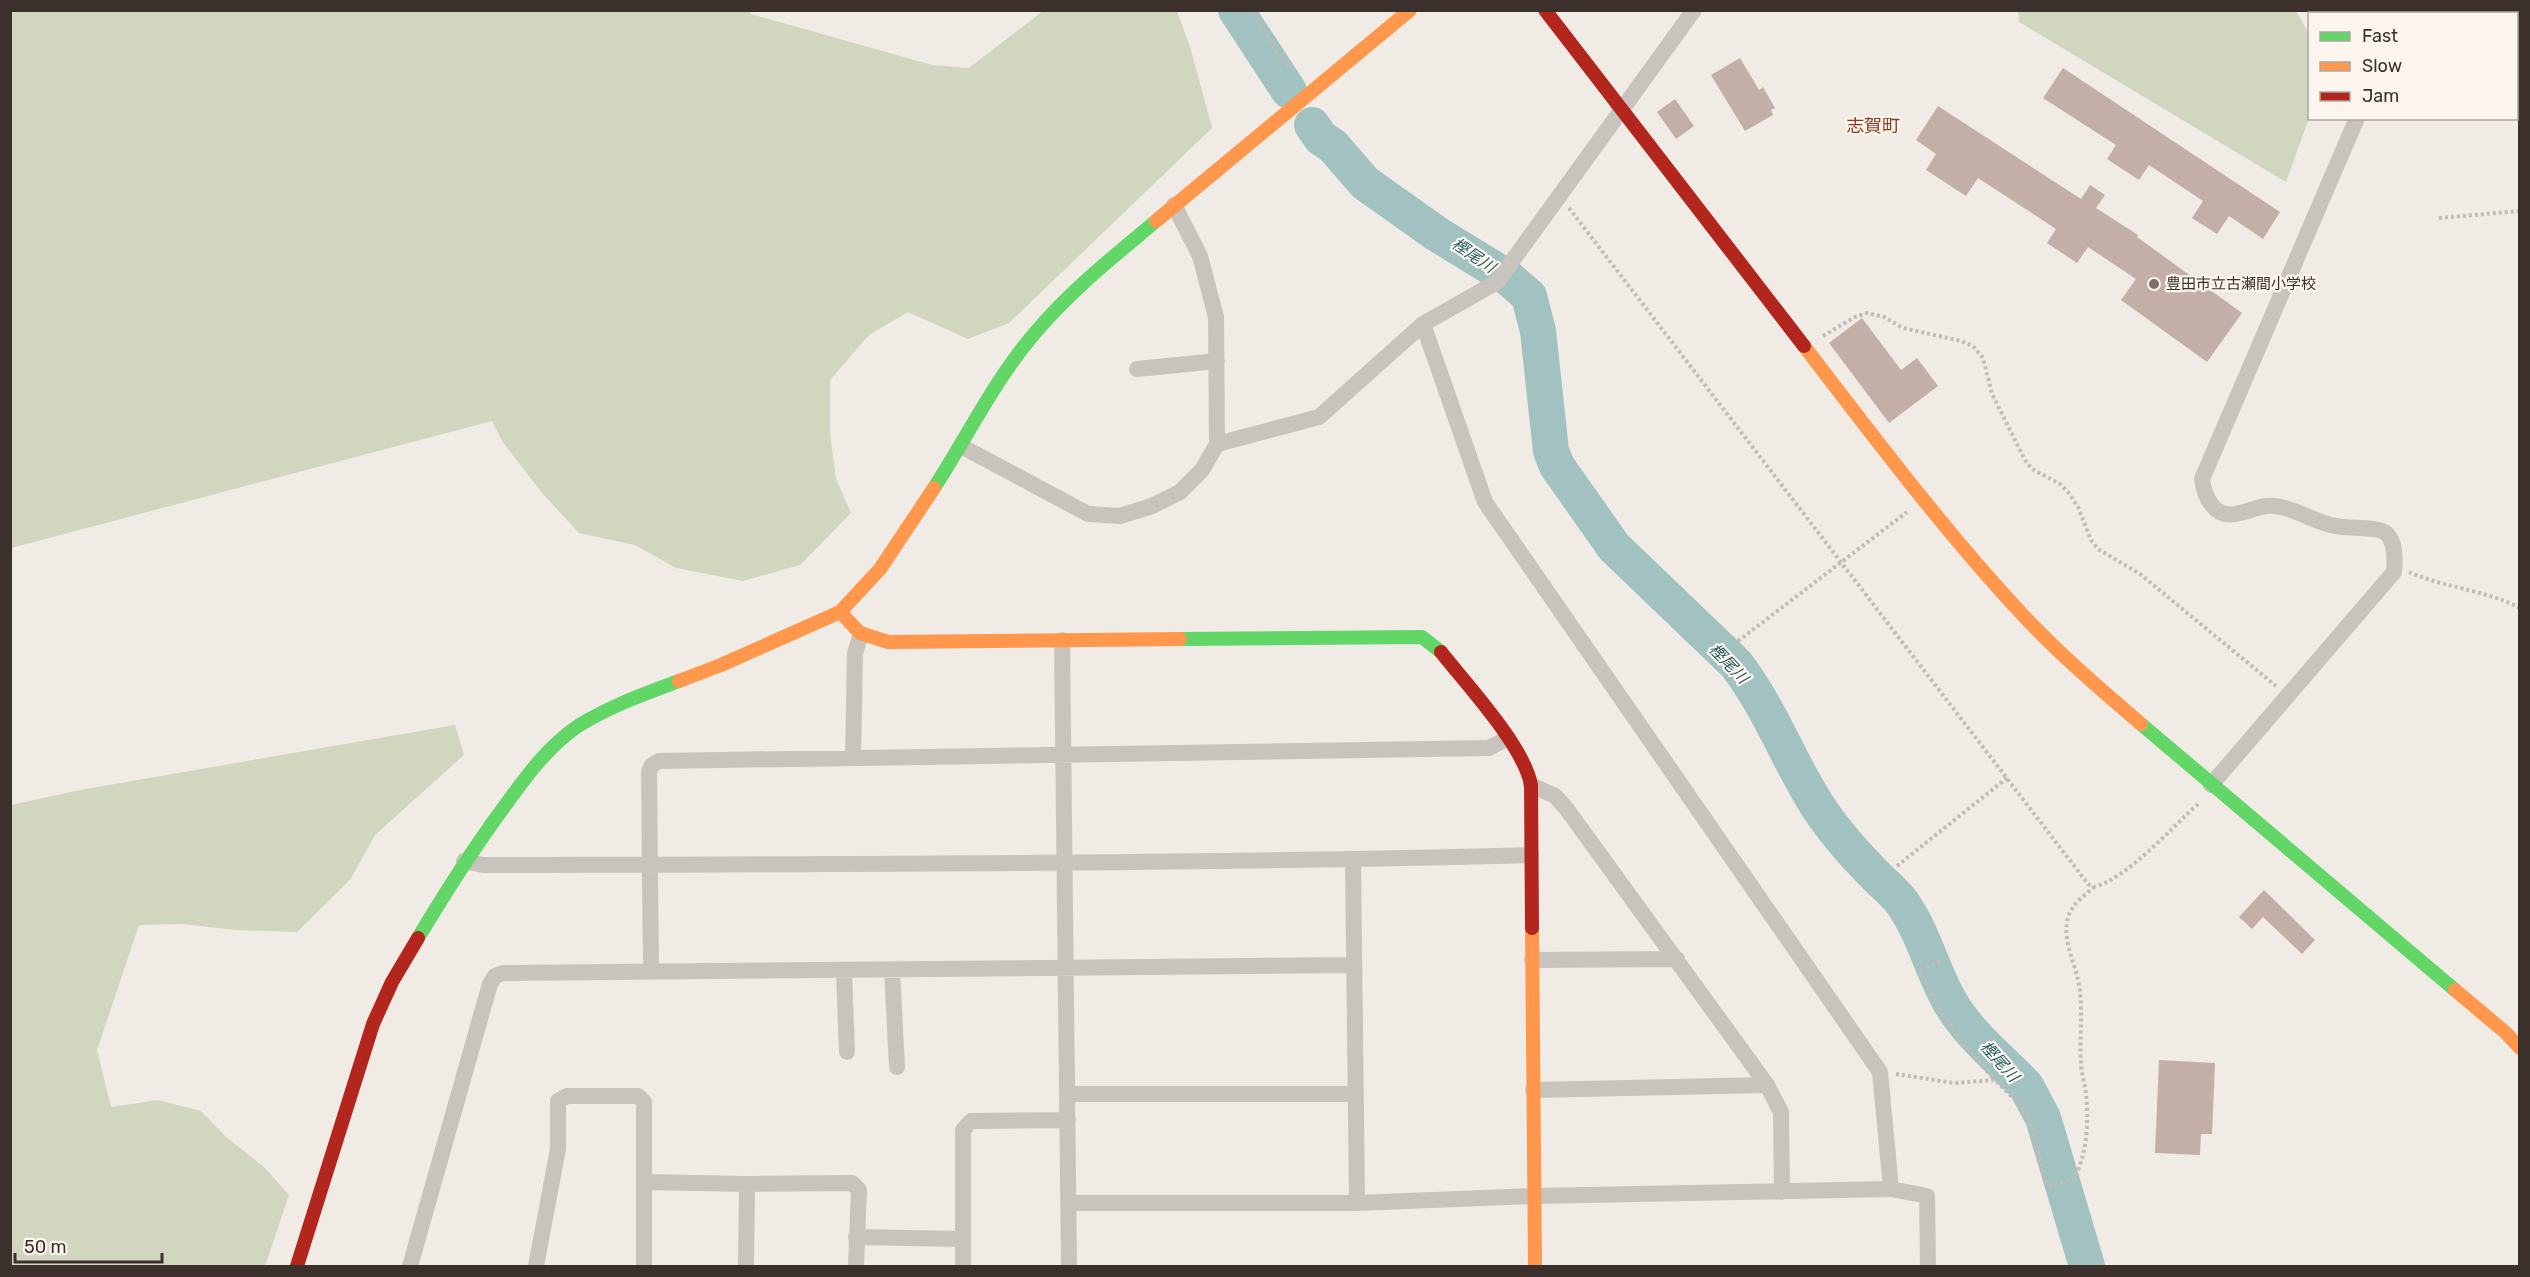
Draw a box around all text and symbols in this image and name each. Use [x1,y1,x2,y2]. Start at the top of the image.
legend [2308,12,2518,120]
text: Fast [2362,25,2398,47]
text: Slow [2362,55,2402,77]
text: Jam [2362,85,2399,107]
district label: 志賀町 [1846,115,1900,137]
water label: 樫尾川 [1449,234,1501,278]
place label: 豊田市立古瀬間小学校 [2166,275,2316,293]
marker: 豊田市立古瀬間小学校 [2147,277,2161,291]
water label: 樫尾川 [1705,639,1754,689]
water label: 樫尾川 [1977,1037,2024,1087]
scale bar [15,1226,162,1264]
text: 50 m [24,1236,67,1258]

